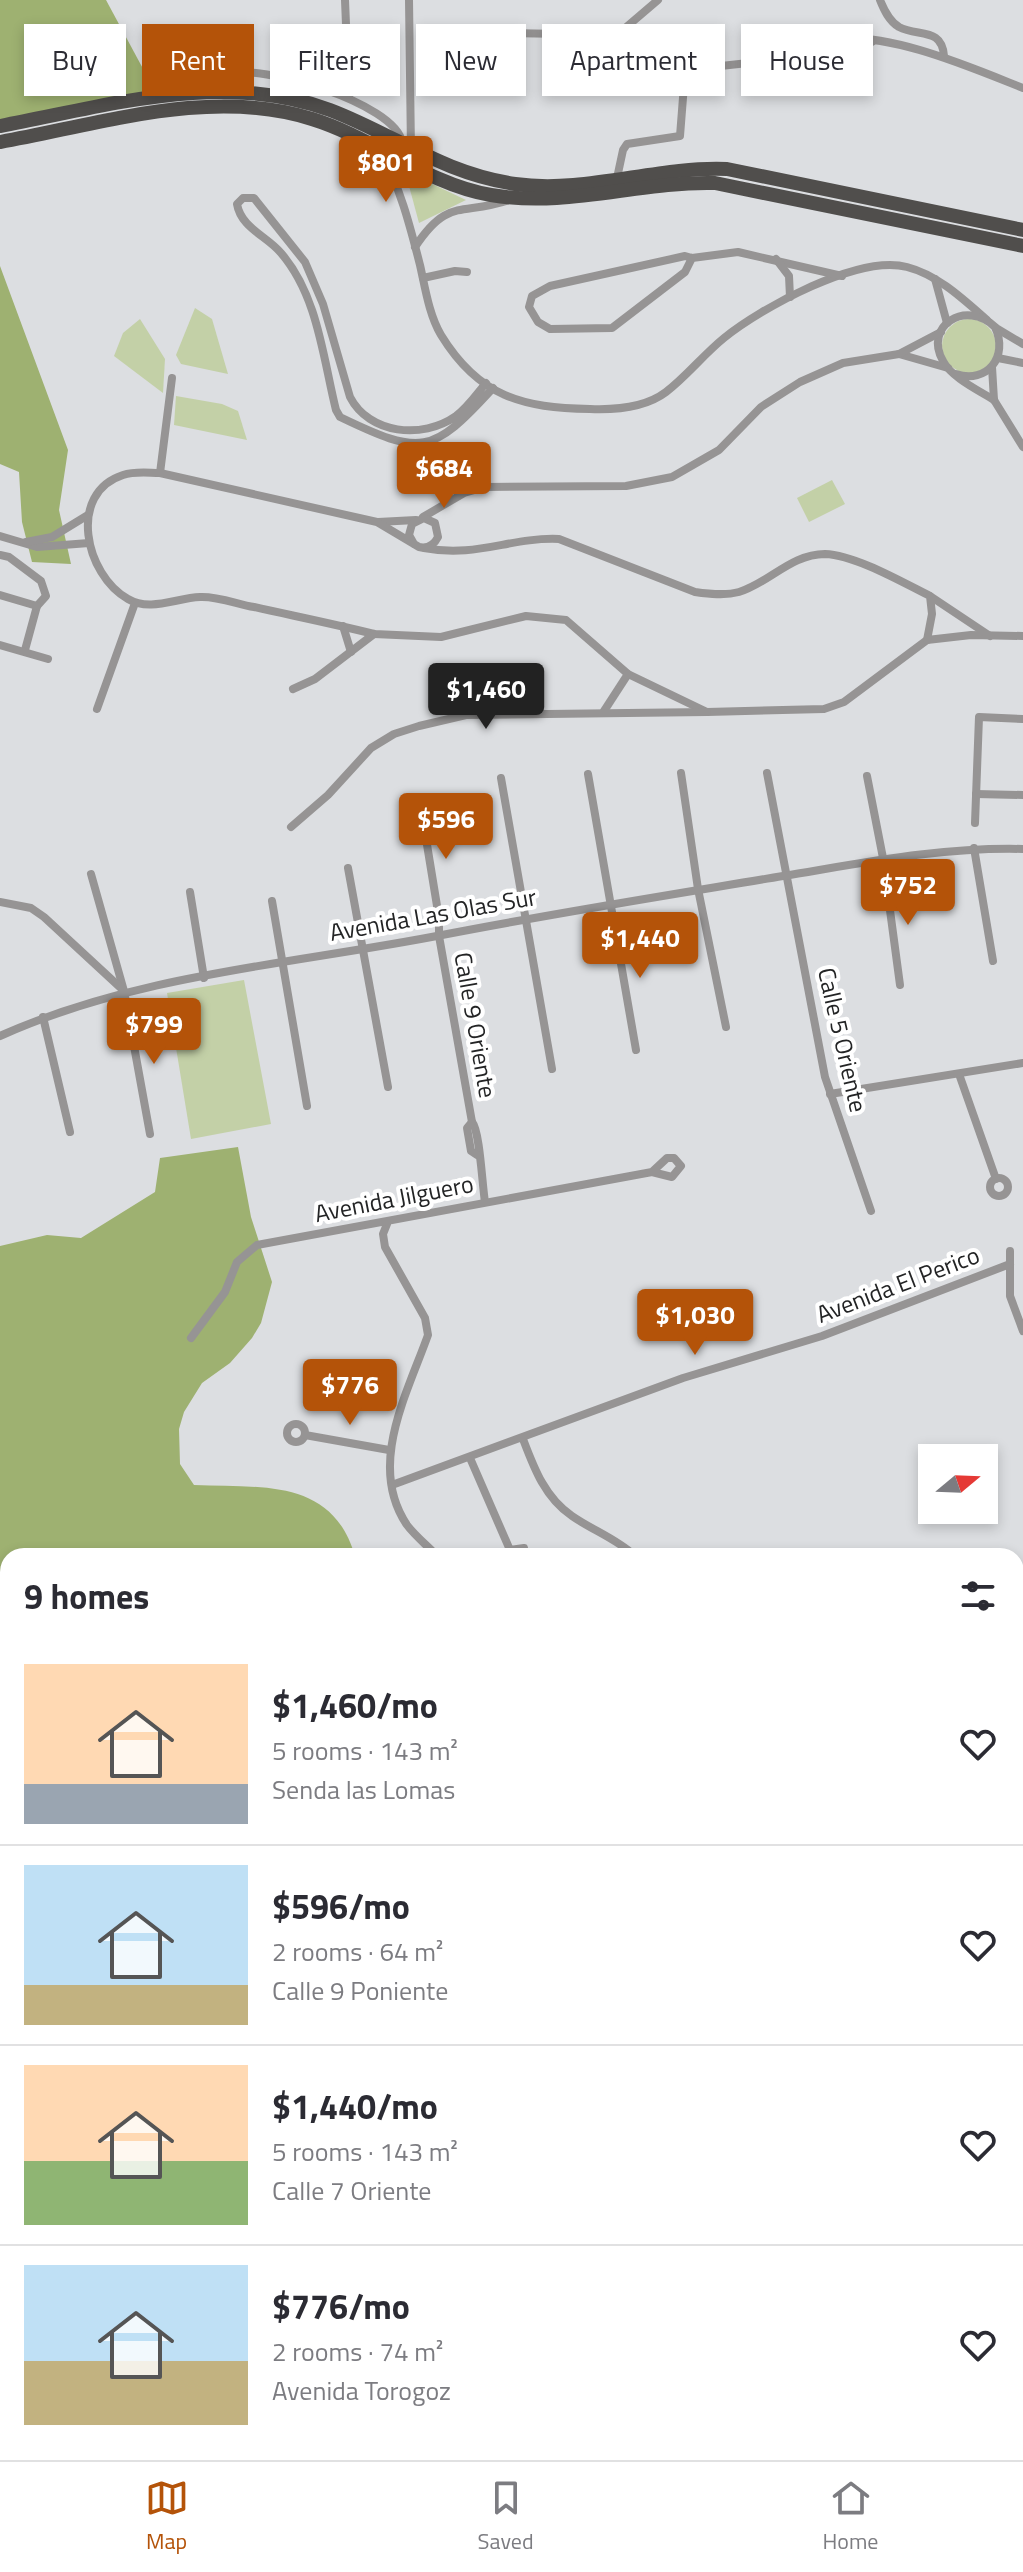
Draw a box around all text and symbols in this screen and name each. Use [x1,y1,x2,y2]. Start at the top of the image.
chip: Buy [24,24,126,96]
chip: Rent [142,24,254,96]
chip: Filters [270,24,400,96]
chip: New [416,24,526,96]
chip: Apartment [542,24,725,96]
chip: House [741,24,873,96]
pin: $801 [339,136,433,204]
text: $801 [357,142,415,181]
pin: $684 [397,442,491,510]
text: $684 [415,448,473,487]
pin: $1,460 [421,663,551,731]
text: $1,460 [446,669,526,708]
pin: $596 [399,793,493,861]
text: $596 [417,799,475,838]
pin: $752 [861,859,955,927]
text: $752 [879,865,937,904]
street label: Avenida Las Olas Sur [327,878,539,950]
pin: $1,440 [575,912,705,980]
text: $1,440 [600,918,680,957]
street label: Calle 9 Oriente [445,949,506,1100]
street label: Calle 5 Oriente [809,964,877,1116]
pin: $799 [107,998,201,1066]
text: $799 [125,1004,183,1043]
street label: Avenida Jilguero [311,1165,476,1231]
street label: Avenida El Perico [811,1236,985,1332]
pin: $1,030 [630,1289,760,1357]
text: $1,030 [655,1295,735,1334]
pin: $776 [303,1359,397,1427]
text: $776 [321,1365,379,1404]
north arrow [918,1444,998,1524]
map controls [918,1444,998,1524]
text: 9 homes [24,1570,149,1622]
icon: filters [956,1574,1000,1618]
text: $1,460/mo [272,1679,438,1731]
icon: home [88,1696,184,1792]
icon: heart [956,1722,1000,1766]
text: 5 rooms · 143 m² [272,1731,458,1770]
text: Senda las Lomas [272,1770,455,1809]
text: $596/mo [272,1880,410,1932]
icon: home [88,1897,184,1993]
icon: heart [956,1923,1000,1967]
text: 2 rooms · 64 m² [272,1932,443,1971]
text: Calle 9 Poniente [272,1971,448,2010]
text: $1,440/mo [272,2080,438,2132]
icon: home [88,2097,184,2193]
icon: heart [956,2123,1000,2167]
text: 5 rooms · 143 m² [272,2132,458,2171]
text: Calle 7 Oriente [272,2171,431,2210]
text: $776/mo [272,2280,410,2332]
icon: home [88,2297,184,2393]
icon: heart [956,2323,1000,2367]
text: 2 rooms · 74 m² [272,2332,443,2371]
text: Avenida Torogoz [272,2371,451,2410]
tab: Map [145,2476,189,2558]
tab: Saved [478,2476,534,2558]
tab: Home [823,2476,878,2558]

